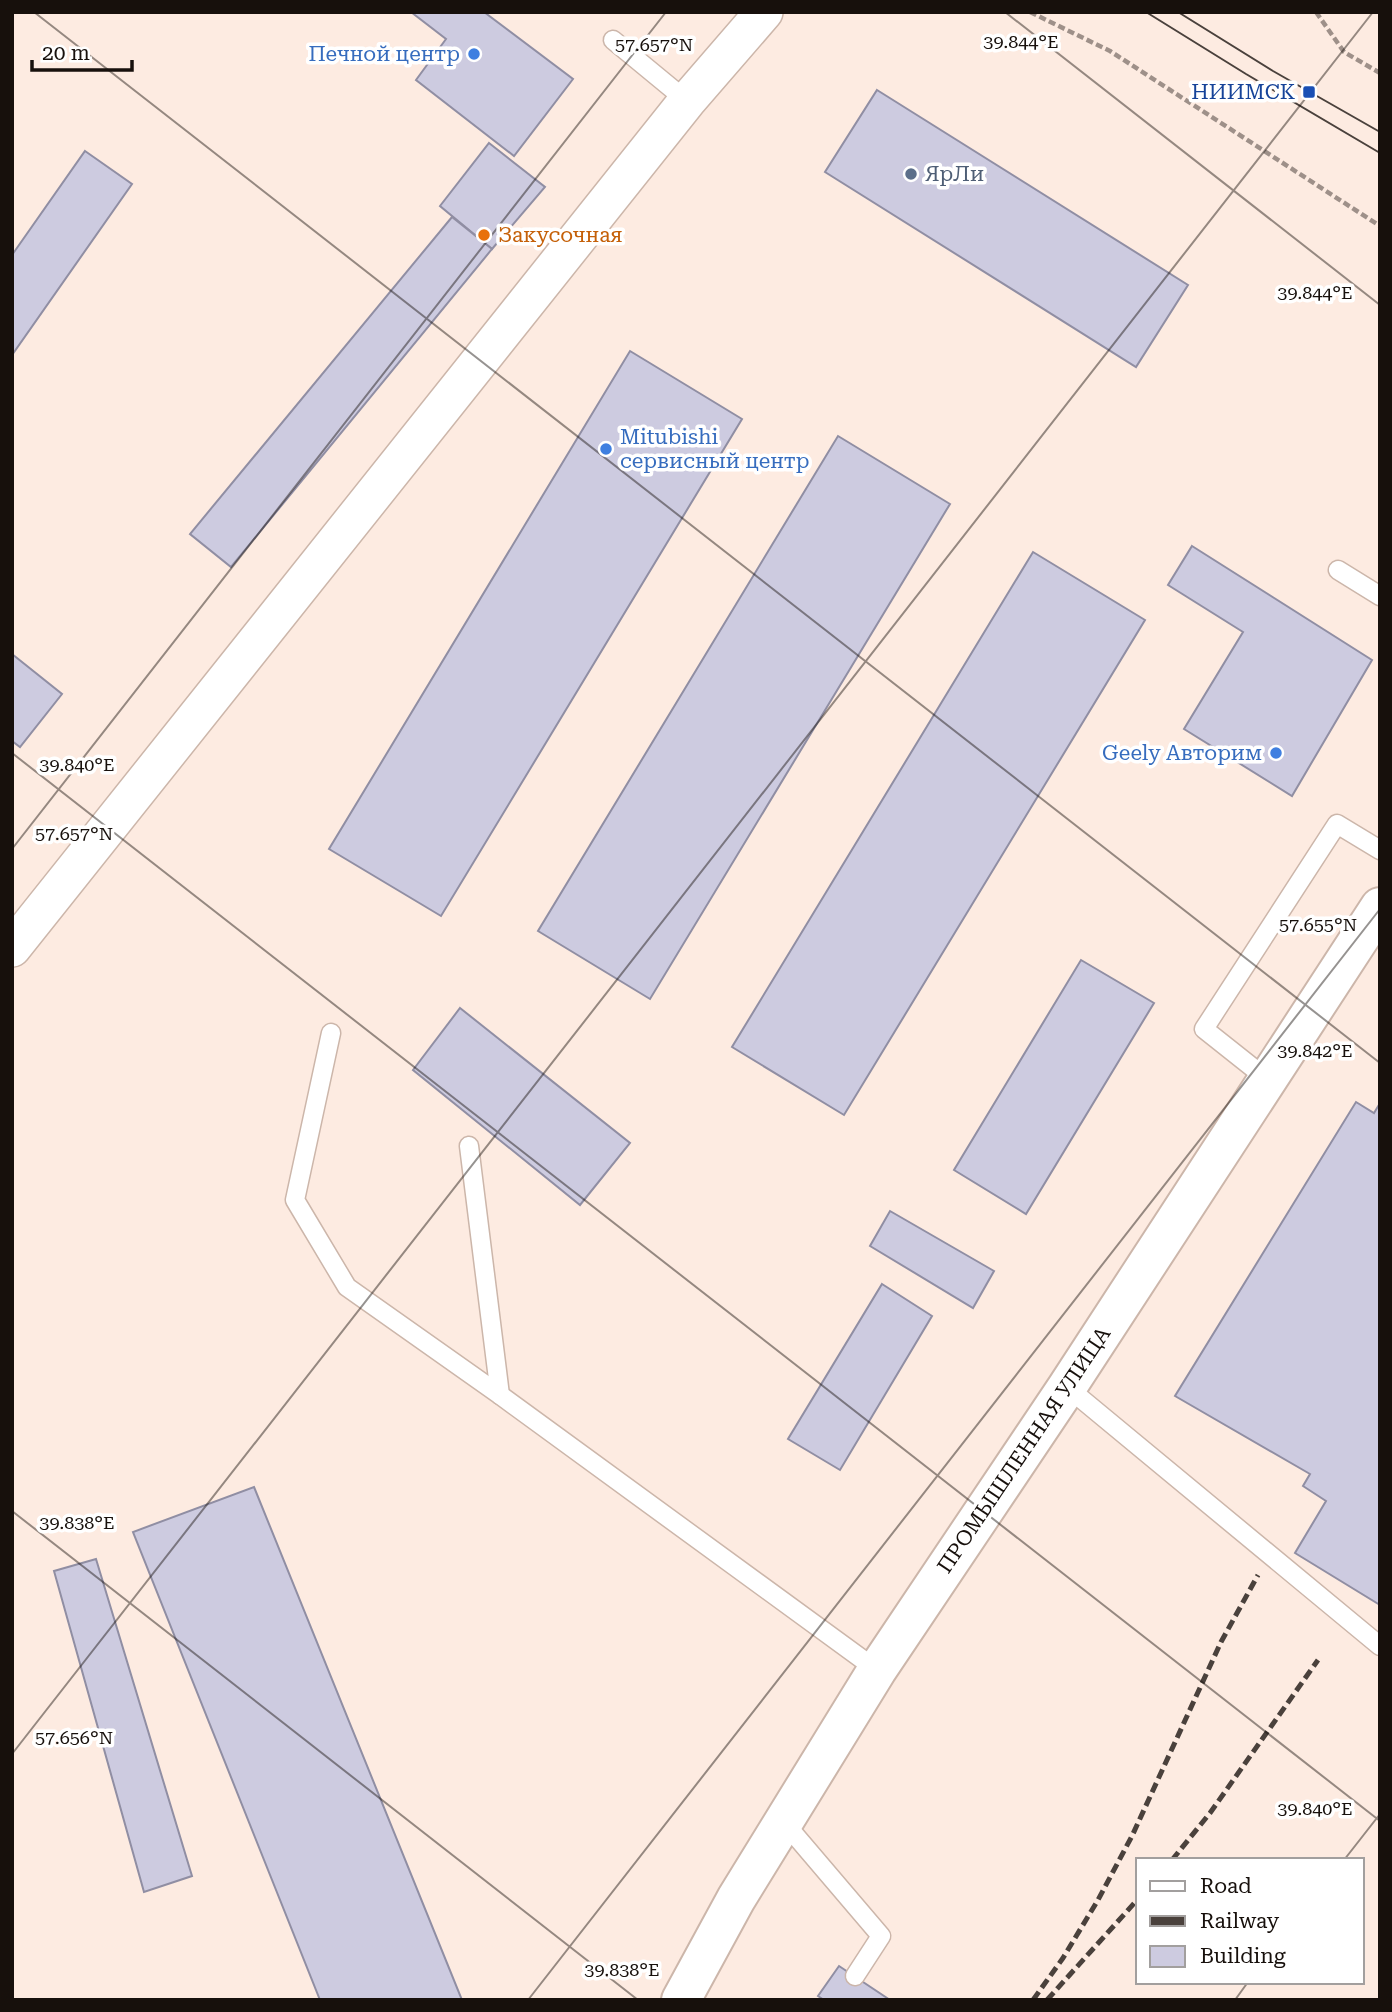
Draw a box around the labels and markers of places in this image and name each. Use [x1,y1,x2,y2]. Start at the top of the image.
place label: Печной центр [308,42,460,66]
marker: Печной центр [466,46,482,62]
place label: НИИМСК [1191,80,1295,104]
marker: НИИМСК [1301,84,1317,100]
place label: ЯрЛи [925,162,984,186]
marker: ЯрЛи [903,166,919,182]
place label: Закусочная [498,223,623,247]
marker: Закусочная [476,227,492,243]
place label: Mitubishi сервисный центр [620,425,810,473]
marker: Mitubishi сервисный центр [598,441,614,457]
place label: Geely Авторим [1102,741,1262,765]
marker: Geely Авторим [1268,745,1284,761]

